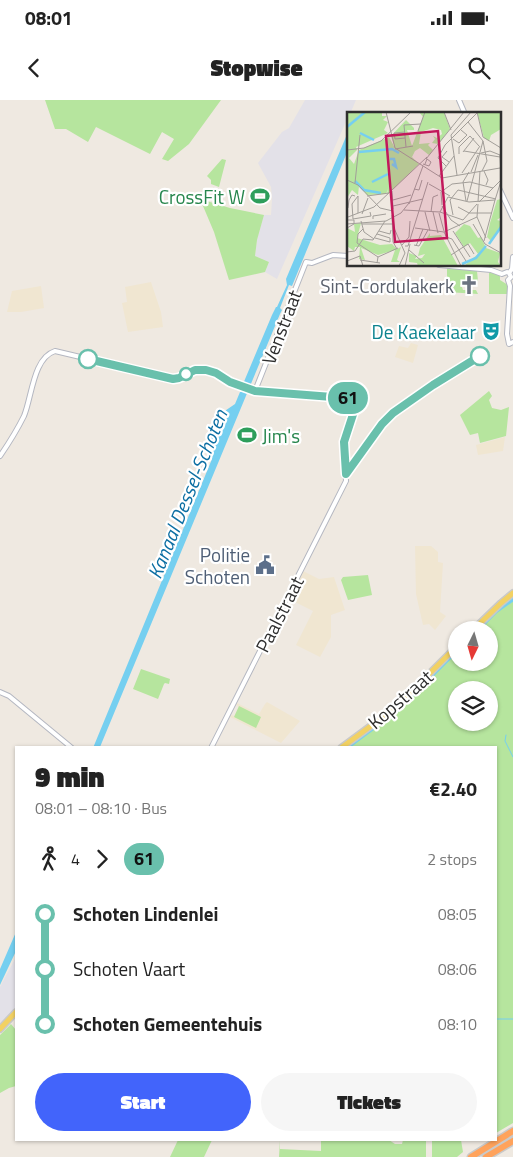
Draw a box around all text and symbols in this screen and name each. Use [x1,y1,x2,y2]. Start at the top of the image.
text: 08:01 [25,3,72,32]
text: Stopwise [210,51,303,85]
icon: back [20,54,48,82]
icon: search [465,54,493,82]
inset map [347,112,500,266]
place label: CrossFit W [159,182,245,211]
sports icon: CrossFit W [249,185,271,207]
place label: Sint-Cordulakerk [320,271,454,300]
church icon: Sint-Cordulakerk [458,274,480,296]
street label: Venstraat [253,285,309,369]
place label: De Kaekelaar [372,317,476,346]
theatre icon: De Kaekelaar [480,320,502,342]
unlabelled marker [470,346,490,366]
unlabelled marker [78,349,98,369]
unlabelled marker [179,367,193,381]
line badge: 61 [326,382,370,414]
text: 61 [338,384,358,411]
water label: Kanaal Dessel-Schoten [139,404,236,583]
place label: Jim's [262,421,300,450]
sports icon: Jim's [236,424,258,446]
place label: Politie Schoten [185,540,250,591]
public building icon: Politie Schoten [254,554,276,576]
street label: Paalstraat [247,570,311,657]
north arrow [448,621,498,671]
map controls [448,621,498,731]
street label: Kopstraat [361,662,439,736]
button: layers [448,681,498,731]
text: 9 min [35,755,105,798]
text: €2.40 [430,774,477,803]
text: 08:01 – 08:10 · Bus [35,796,167,820]
icon: walk [35,845,63,873]
icon: forward [88,845,116,873]
text: 61 [134,845,154,872]
text: 4 [71,847,80,871]
text: 2 stops [427,847,477,871]
text: Schoten Lindenlei [73,899,218,928]
text: 08:05 [438,902,477,926]
text: Schoten Vaart [73,954,185,983]
text: 08:06 [438,957,477,981]
text: Schoten Gemeentehuis [73,1009,262,1038]
text: 08:10 [438,1012,477,1036]
button: Start [35,1073,251,1131]
button: Tickets [261,1073,477,1131]

